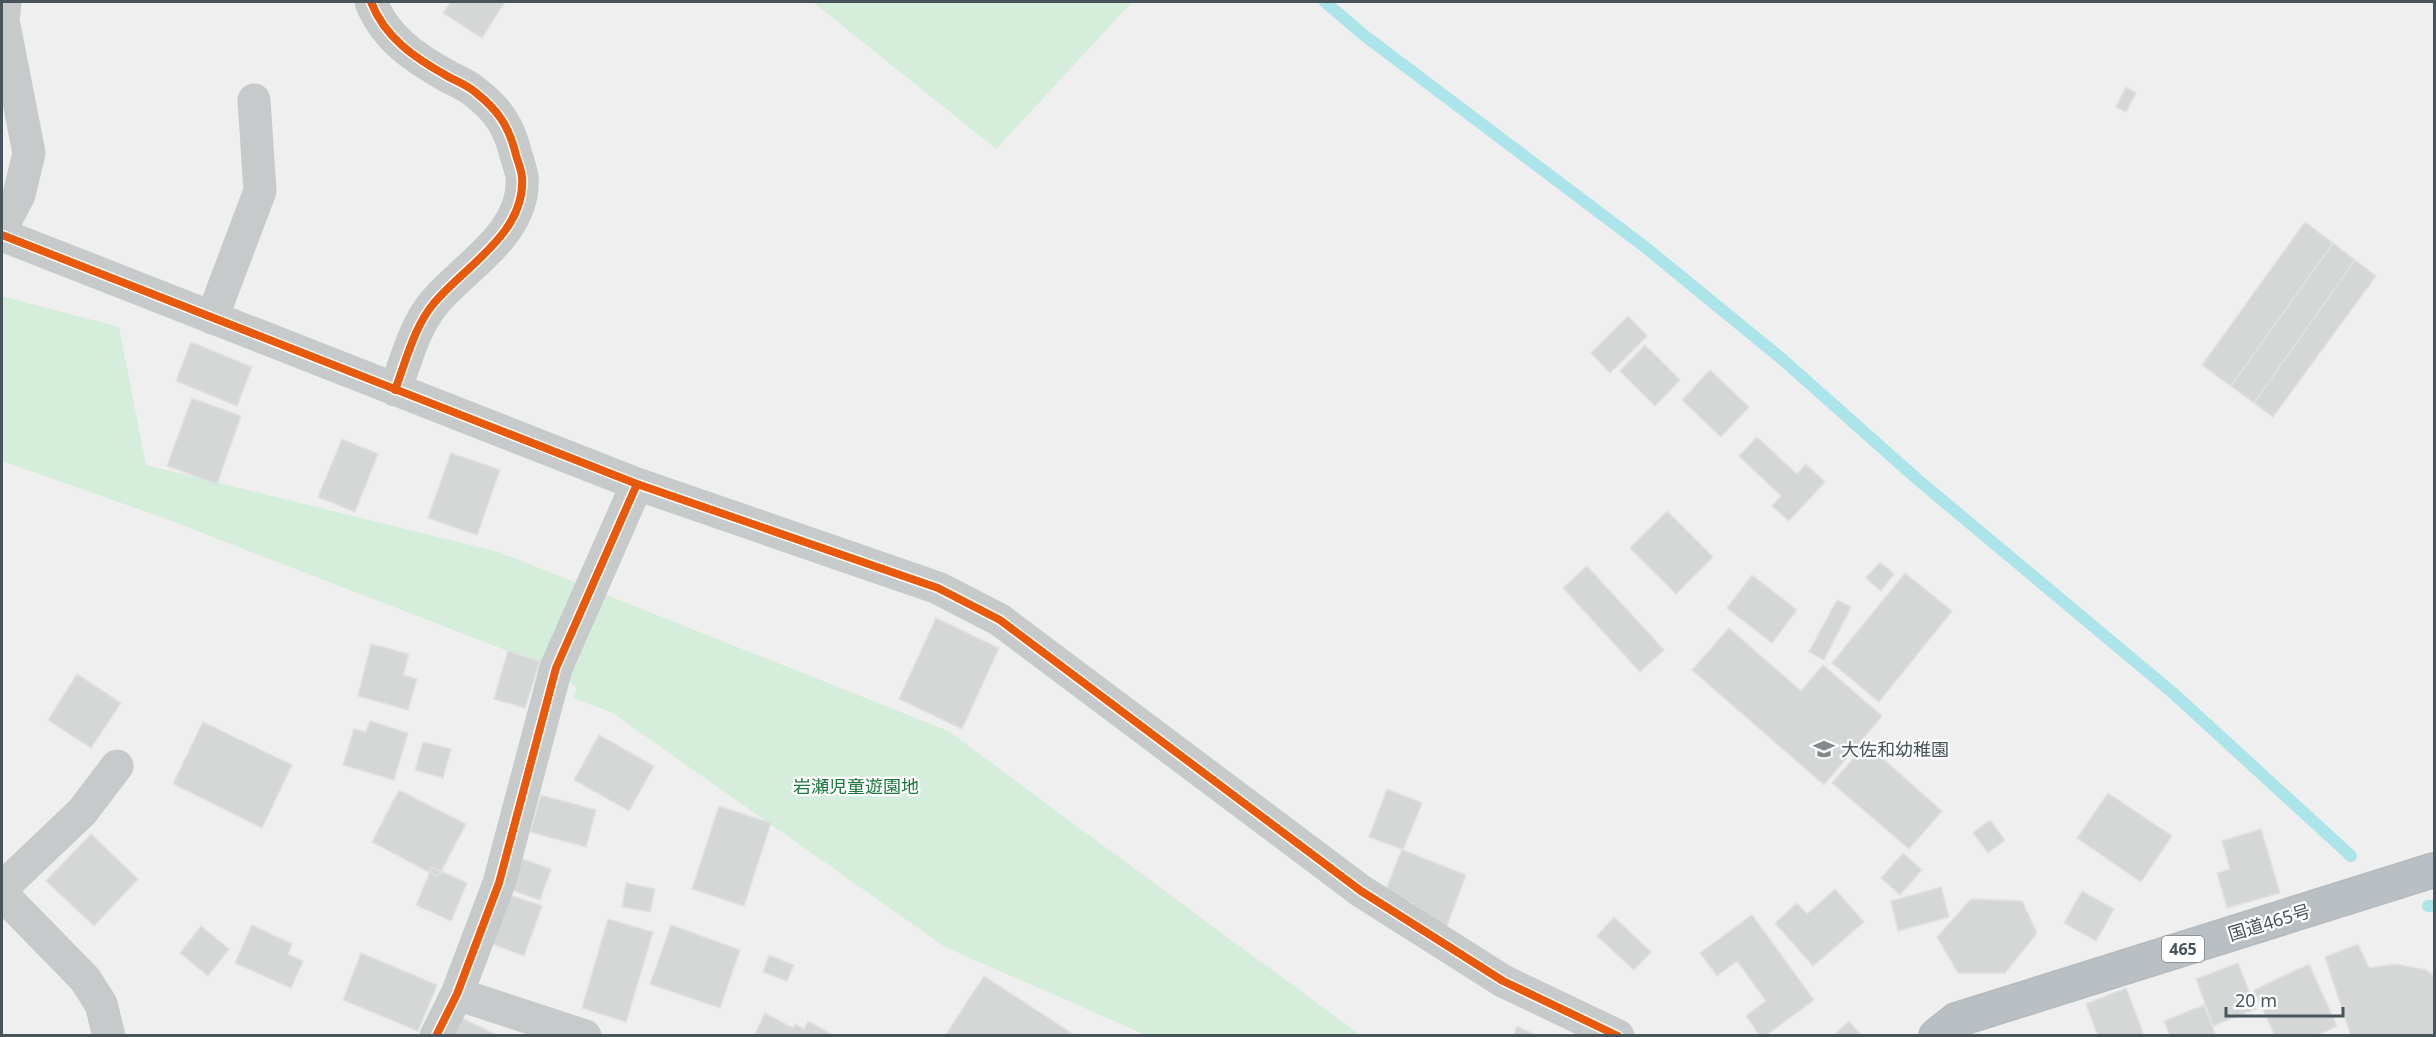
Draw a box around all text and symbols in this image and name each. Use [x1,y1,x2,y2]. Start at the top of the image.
school or university icon: 大佐和幼稚園 [1812,737,1836,761]
place label: 大佐和幼稚園 [1841,737,1949,761]
park label: 岩瀬児童遊園地 [793,774,919,798]
street label: 国道465号 [2225,898,2313,946]
road number: 465 [2162,936,2204,962]
scale bar [2226,980,2343,1018]
text: 20 m [2235,988,2277,1012]

